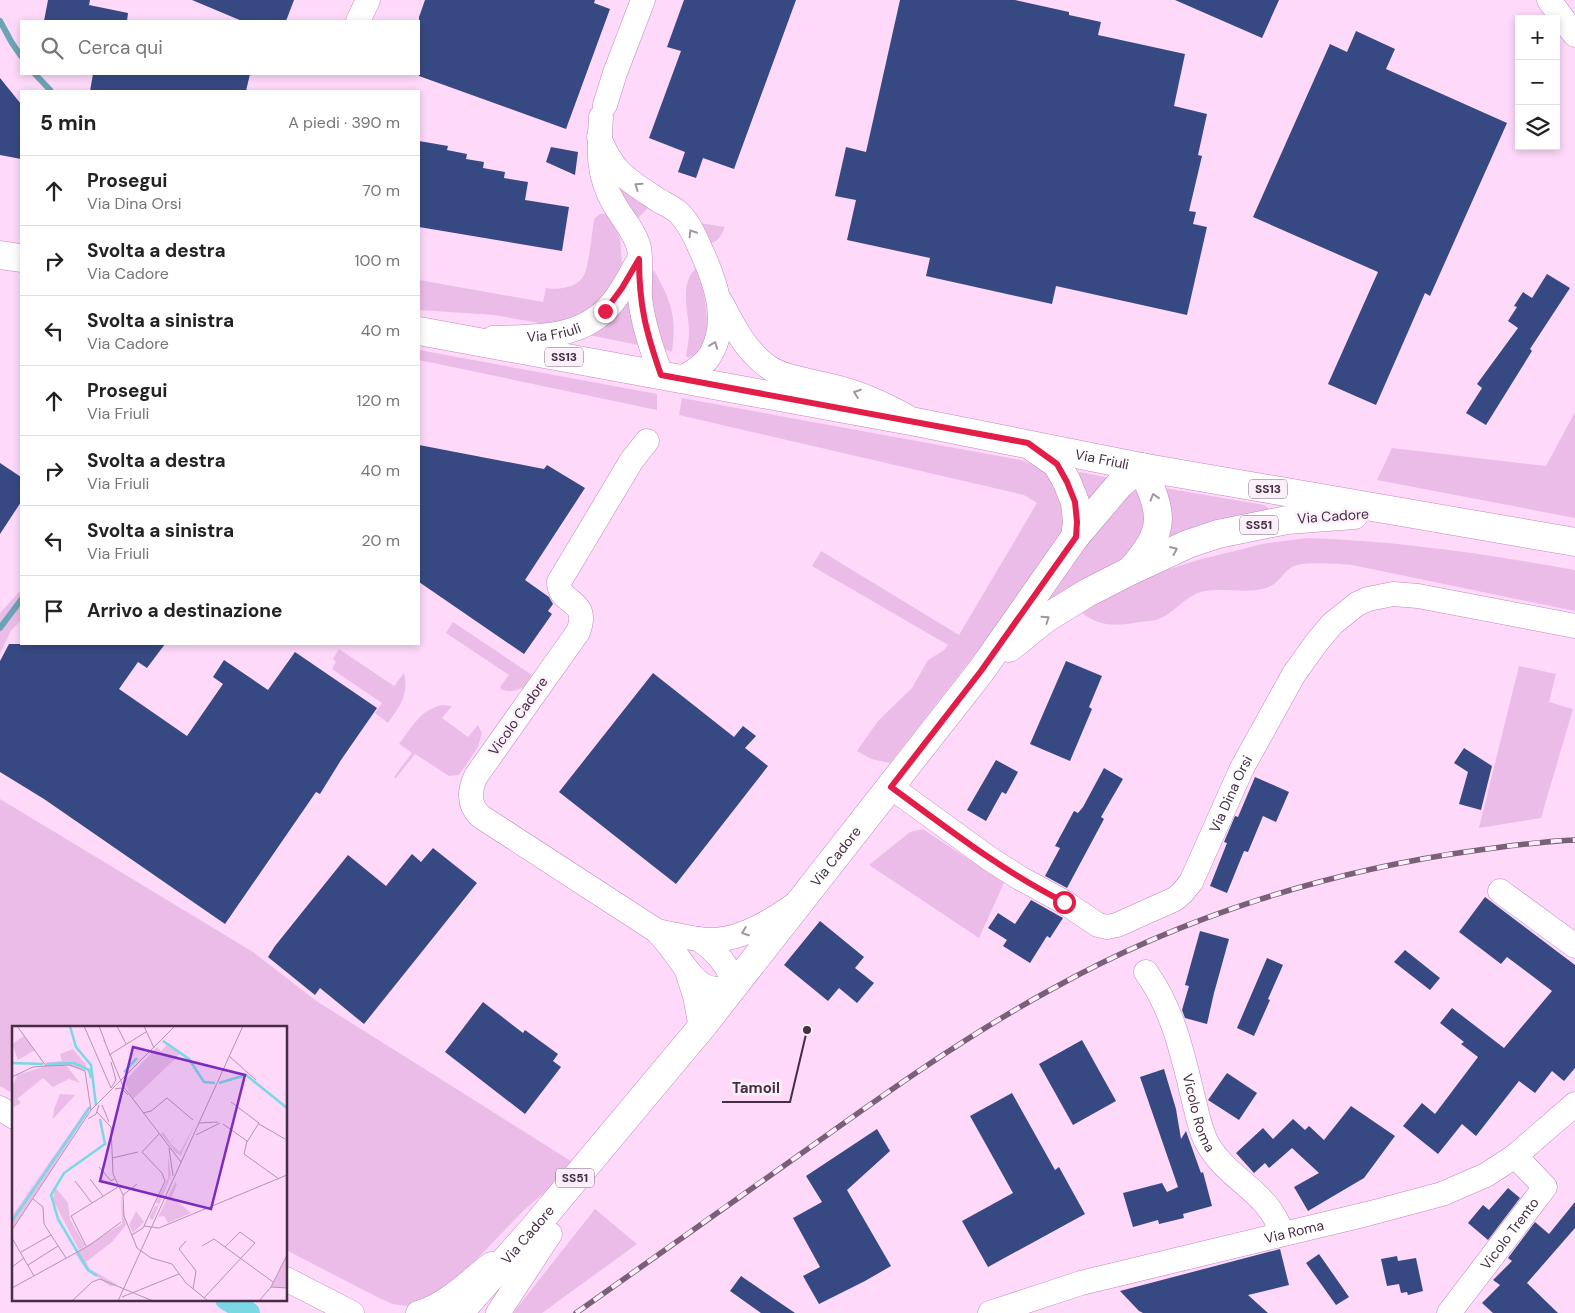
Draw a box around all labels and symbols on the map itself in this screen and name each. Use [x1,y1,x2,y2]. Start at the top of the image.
one-way arrow [634,183,644,192]
one-way arrow [689,229,699,238]
route end [594,300,617,323]
street label: Via Friuli [526,319,584,346]
one-way arrow [708,341,718,350]
road number: SS13 [545,348,583,367]
one-way arrow [853,389,862,399]
street label: Via Friuli [1073,445,1131,473]
road number: SS13 [1249,479,1287,498]
one-way arrow [1149,493,1159,501]
street label: Via Cadore [1297,505,1369,527]
road number: SS51 [1240,516,1278,534]
one-way arrow [1169,546,1178,557]
one-way arrow [1041,616,1050,625]
street label: Vicolo Cadore [484,673,552,759]
street label: Via Dina Orsi [1205,752,1256,835]
street label: Via Cadore [806,823,865,890]
route start [1053,891,1076,914]
one-way arrow [741,926,750,936]
inset map [12,1026,288,1300]
callout: Tamoil [722,1072,790,1102]
street label: Vicolo Roma [1179,1072,1219,1155]
text: Tamoil [732,1078,780,1098]
road number: SS51 [556,1168,594,1188]
street label: Vicolo Trento [1476,1194,1543,1273]
street label: Via Cadore [497,1202,558,1268]
street label: Via Roma [1263,1216,1326,1247]

